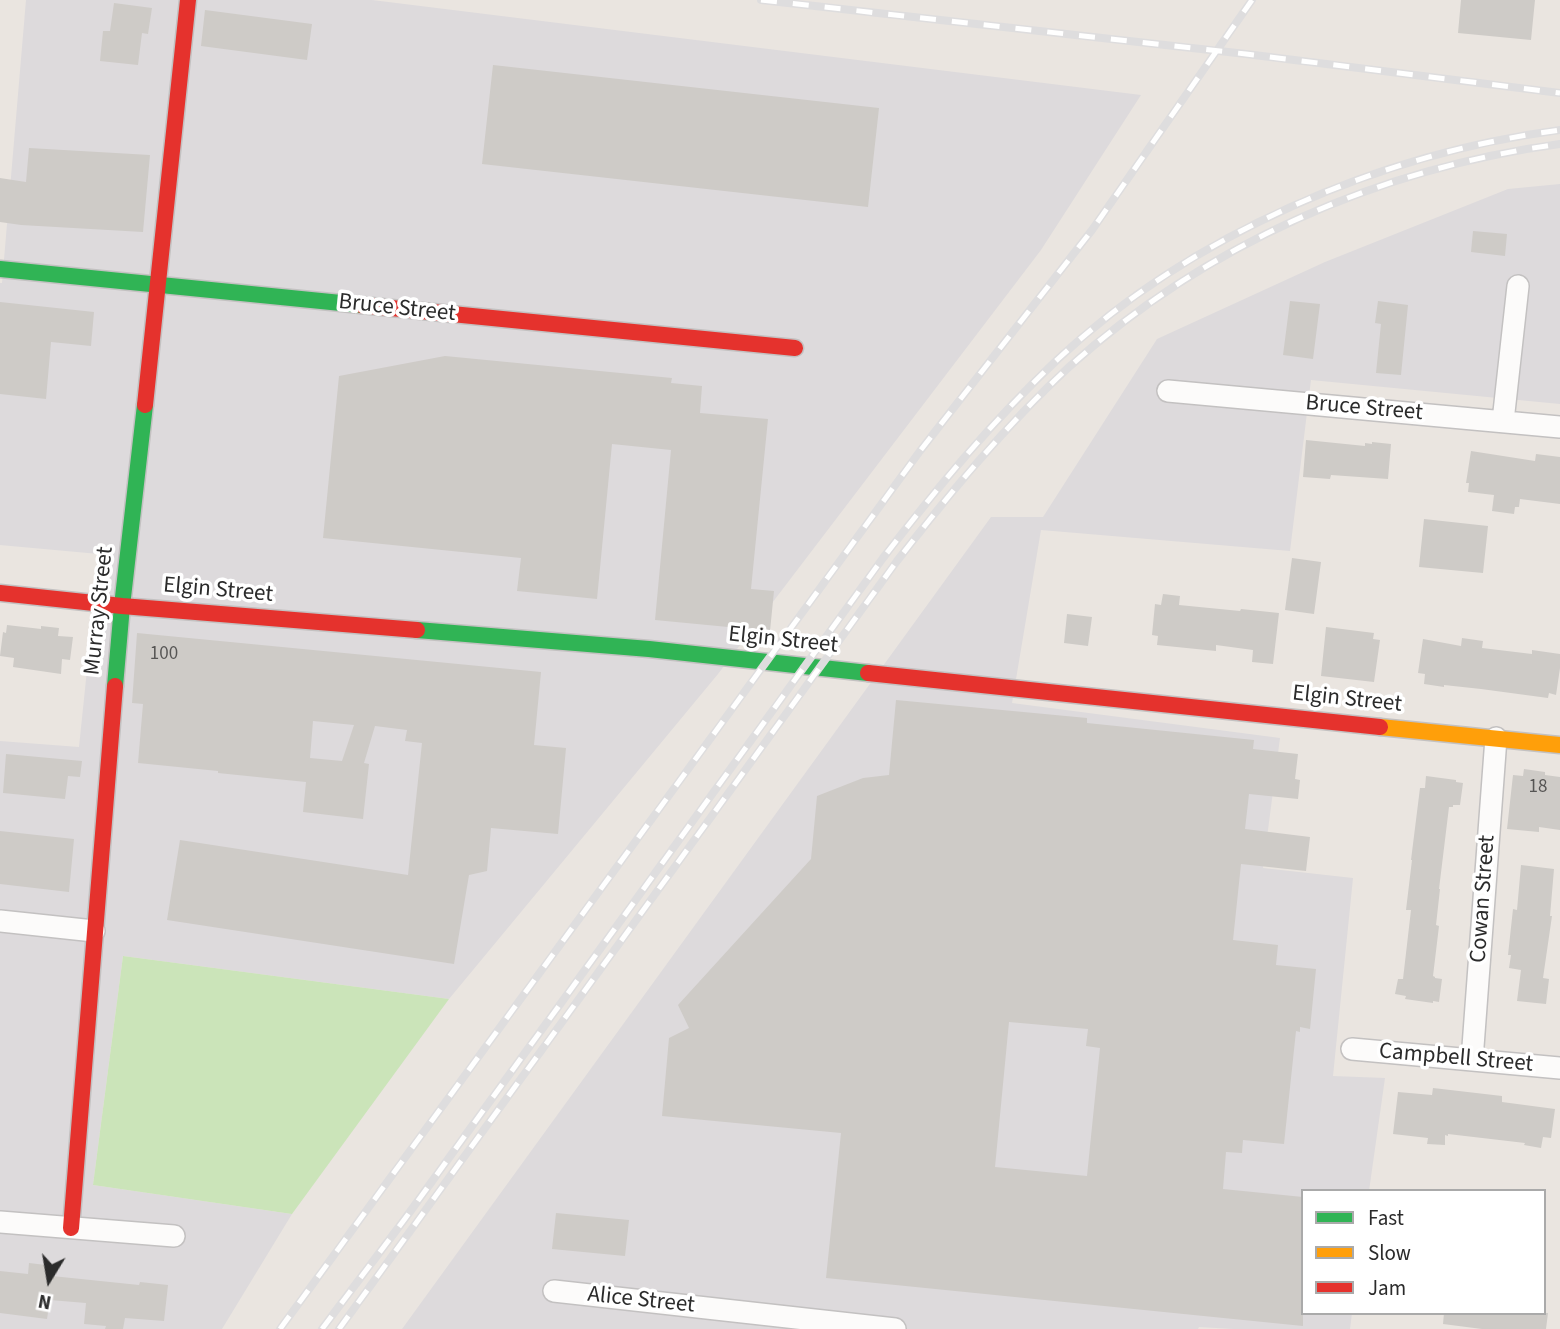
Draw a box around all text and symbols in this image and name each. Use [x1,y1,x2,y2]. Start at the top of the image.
street label: Bruce Street [337,289,457,329]
street label: Bruce Street [1304,390,1424,428]
street label: Murray Street [80,545,120,677]
street label: Elgin Street [162,572,274,610]
street label: Elgin Street [727,622,839,660]
house number: 100 [150,644,178,666]
street label: Elgin Street [1291,681,1403,719]
house number: 18 [1529,777,1547,799]
street label: Cowan Street [1466,834,1502,964]
street label: Campbell Street [1378,1039,1534,1079]
legend [1301,1189,1546,1315]
text: Fast [1368,1203,1404,1233]
text: Slow [1368,1238,1411,1268]
north arrow [14,1245,84,1315]
text: Jam [1368,1273,1406,1303]
street label: Alice Street [586,1282,696,1320]
text: N [36,1287,54,1316]

